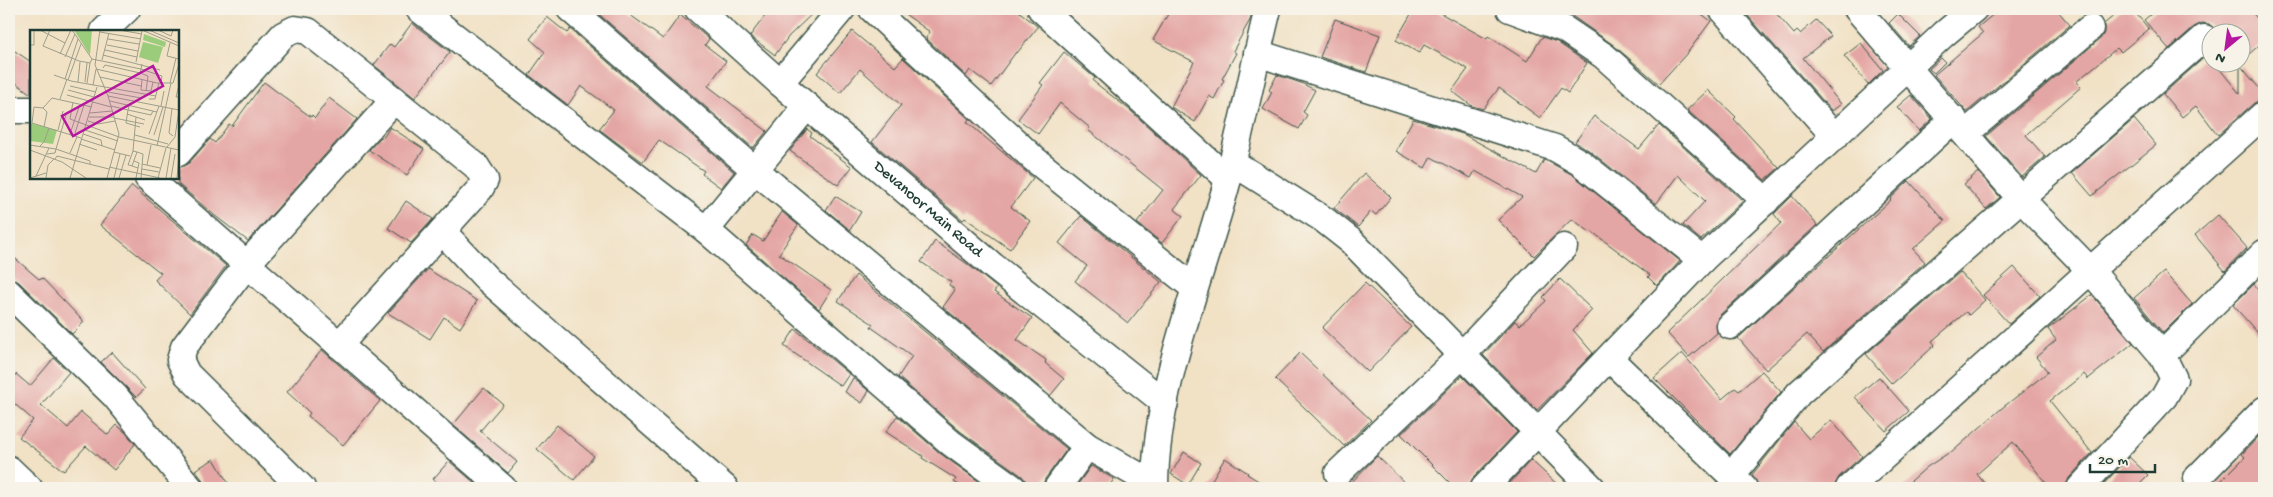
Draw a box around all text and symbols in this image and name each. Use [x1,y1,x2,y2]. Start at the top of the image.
north arrow [2200,22,2250,72]
inset map [30,30,179,179]
text: N [2213,48,2229,67]
street label: Devanoor Main Road [868,157,987,263]
scale bar [2090,442,2156,474]
text: 20 m [2098,452,2128,470]

